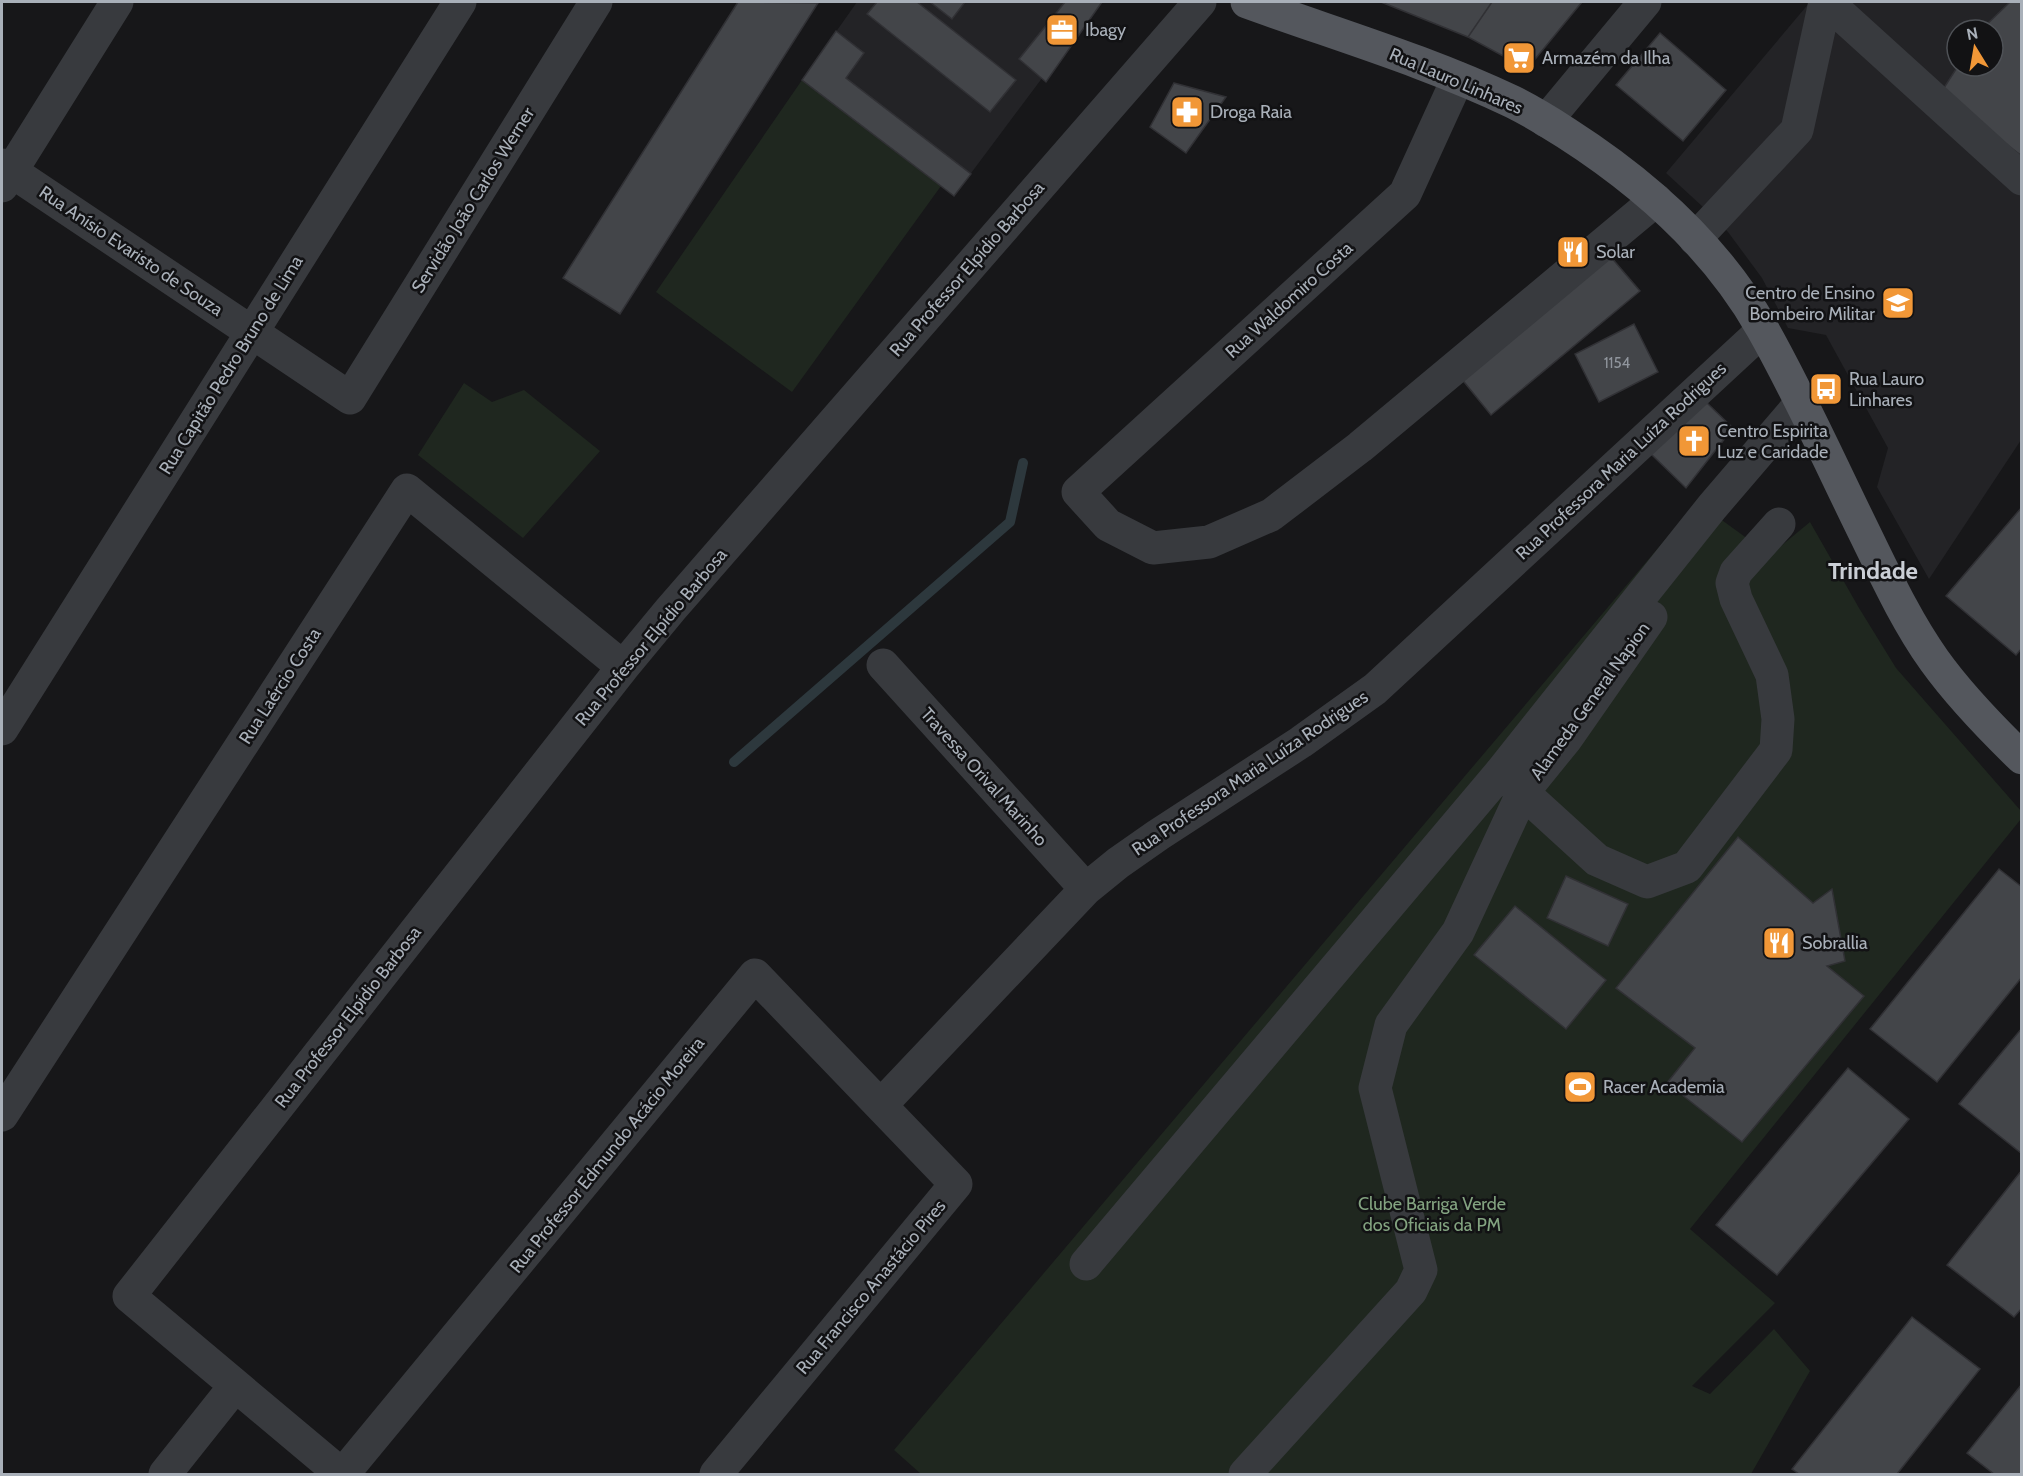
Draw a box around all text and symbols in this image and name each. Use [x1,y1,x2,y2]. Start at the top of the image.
office icon: Ibagy [1044,12,1080,48]
north arrow [1945,18,2005,78]
place label: Ibagy [1085,19,1126,41]
text: N [1965,23,1980,44]
supermarket icon: Armazém da Ilha [1501,40,1537,76]
street label: Rua Lauro Linhares [1386,43,1526,119]
place label: Armazém da Ilha [1542,47,1671,69]
pharmacy icon: Droga Raia [1169,94,1205,130]
place label: Droga Raia [1210,101,1292,123]
street label: Servidão João Carlos Werner [407,103,539,297]
street label: Rua Professor Elpídio Barbosa [885,177,1049,361]
street label: Rua Anísio Evaristo de Souza [35,181,227,321]
restaurant icon: Solar [1555,234,1591,270]
street label: Rua Waldomiro Costa [1221,237,1357,363]
place label: Solar [1596,241,1635,263]
street label: Rua Capitão Pedro Bruno de Lima [154,251,308,479]
place label: Centro de Ensino Bombeiro Militar [1745,282,1875,325]
school or university icon: Centro de Ensino Bombeiro Militar [1880,285,1916,321]
house number: 1154 [1604,354,1631,372]
street label: Rua Professora Maria Luíza Rodrigues [1511,358,1731,564]
place label: Rua Lauro Linhares [1849,368,1924,411]
bus stop icon: Rua Lauro Linhares [1808,371,1844,407]
place label: Centro Espirita Luz e Caridade [1717,420,1828,463]
church icon: Centro Espirita Luz e Caridade [1676,423,1712,459]
street label: Rua Professor Elpídio Barbosa [570,544,732,730]
district label: Trindade [1828,556,1918,585]
street label: Alameda General Napion [1525,618,1655,784]
street label: Rua Laércio Costa [234,624,326,748]
street label: Rua Professora Maria Luíza Rodrigues [1128,686,1372,860]
street label: Travessa Orival Marinho [916,703,1052,851]
street label: Rua Professor Elpídio Barbosa [270,921,426,1112]
restaurant icon: Sobrallia [1761,925,1797,961]
place label: Sobrallia [1802,932,1868,954]
street label: Rua Professor Edmundo Acácio Moreira [505,1032,709,1277]
sports icon: Racer Academia [1562,1069,1598,1105]
place label: Racer Academia [1603,1076,1725,1098]
park label: Clube Barriga Verde dos Oficiais da PM [1358,1193,1506,1236]
street label: Rua Francisco Anastácio Pires [792,1195,950,1379]

